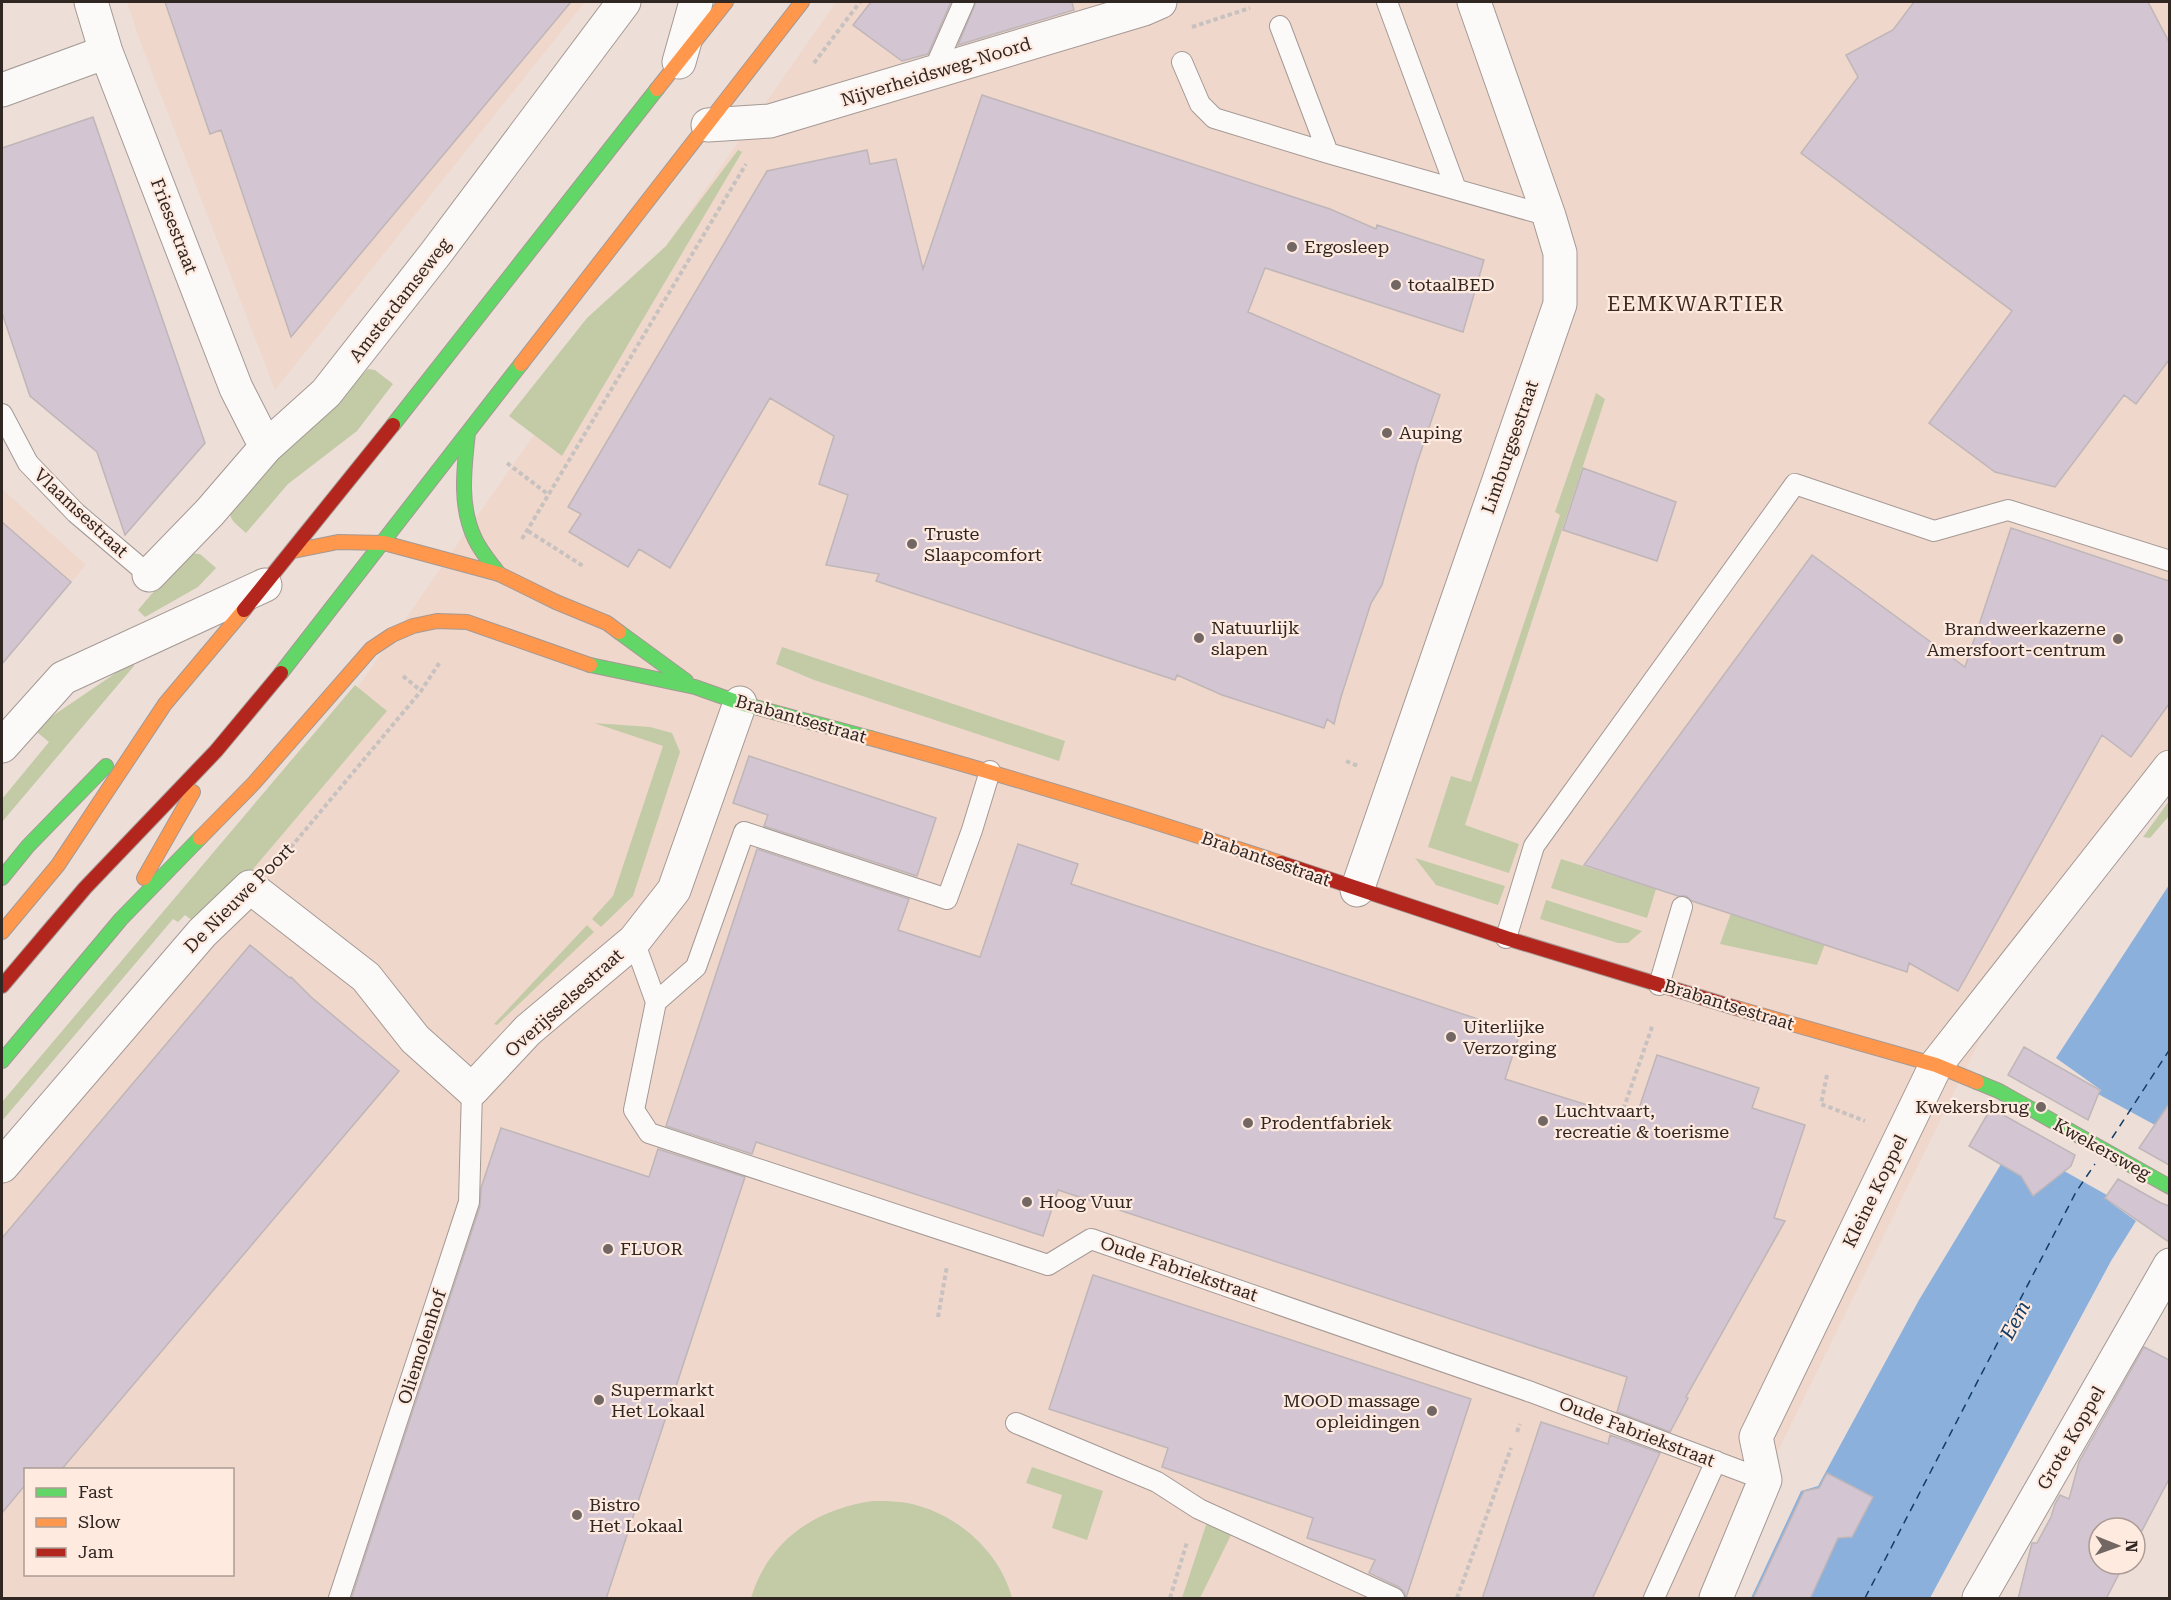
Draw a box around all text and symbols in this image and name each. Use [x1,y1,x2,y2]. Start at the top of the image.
street label: Nijverheidsweg-Noord [838,32,1034,110]
street label: Friesestraat [147,175,202,277]
street label: Amsterdamseweg [345,233,455,366]
place label: Ergosleep [1304,236,1389,257]
marker: Ergosleep [1285,240,1299,254]
place label: totaalBED [1408,274,1495,295]
marker: totaalBED [1389,278,1403,292]
district label: EEMKWARTIER [1607,292,1785,316]
street label: Limburgsestraat [1477,377,1542,516]
place label: Auping [1399,422,1463,443]
marker: Auping [1380,426,1394,440]
street label: Vlaamsestraat [30,464,133,562]
place label: Truste Slaapcomfort [924,523,1042,565]
marker: Truste Slaapcomfort [905,537,919,551]
place label: Natuurlijk slapen [1211,617,1299,659]
place label: Brandweerkazerne Amersfoort-centrum [1927,618,2106,660]
marker: Natuurlijk slapen [1192,631,1206,645]
marker: Brandweerkazerne Amersfoort-centrum [2111,632,2125,646]
street label: Brabantsestraat [733,690,869,747]
street label: Brabantsestraat [1199,827,1334,891]
street label: De Nieuwe Poort [179,838,298,957]
street label: Overijsselsestraat [500,944,627,1061]
street label: Brabantsestraat [1661,975,1797,1034]
place label: Uiterlijke Verzorging [1463,1016,1557,1058]
marker: Uiterlijke Verzorging [1444,1030,1458,1044]
place label: Kwekersbrug [1915,1096,2030,1117]
place label: Luchtvaart, recreatie & toerisme [1555,1100,1729,1142]
marker: Kwekersbrug [2034,1100,2048,1114]
place label: Prodentfabriek [1260,1112,1392,1133]
street label: Kwekersweg [2050,1113,2155,1184]
marker: Luchtvaart, recreatie & toerisme [1536,1114,1550,1128]
marker: Prodentfabriek [1241,1116,1255,1130]
street label: Kleine Koppel [1838,1131,1911,1251]
place label: Hoog Vuur [1039,1191,1133,1212]
marker: Hoog Vuur [1020,1195,1034,1209]
street label: Oude Fabriekstraat [1098,1232,1261,1305]
place label: FLUOR [620,1238,683,1259]
marker: FLUOR [601,1242,615,1256]
street label: Oliemolenhof [393,1286,450,1407]
water label: Eem [1994,1297,2035,1344]
place label: Supermarkt Het Lokaal [611,1379,714,1421]
street label: Grote Koppel [2032,1382,2109,1493]
place label: MOOD massage opleidingen [1283,1390,1420,1432]
street label: Oude Fabriekstraat [1556,1392,1718,1471]
marker: Supermarkt Het Lokaal [592,1393,606,1407]
marker: MOOD massage opleidingen [1425,1404,1439,1418]
legend [24,1468,234,1576]
text: Fast [78,1481,113,1502]
place label: Bistro Het Lokaal [589,1494,683,1536]
marker: Bistro Het Lokaal [570,1508,584,1522]
text: Slow [78,1511,120,1532]
north arrow [2087,1516,2147,1576]
text: N [2122,1540,2141,1553]
text: Jam [78,1541,114,1562]

